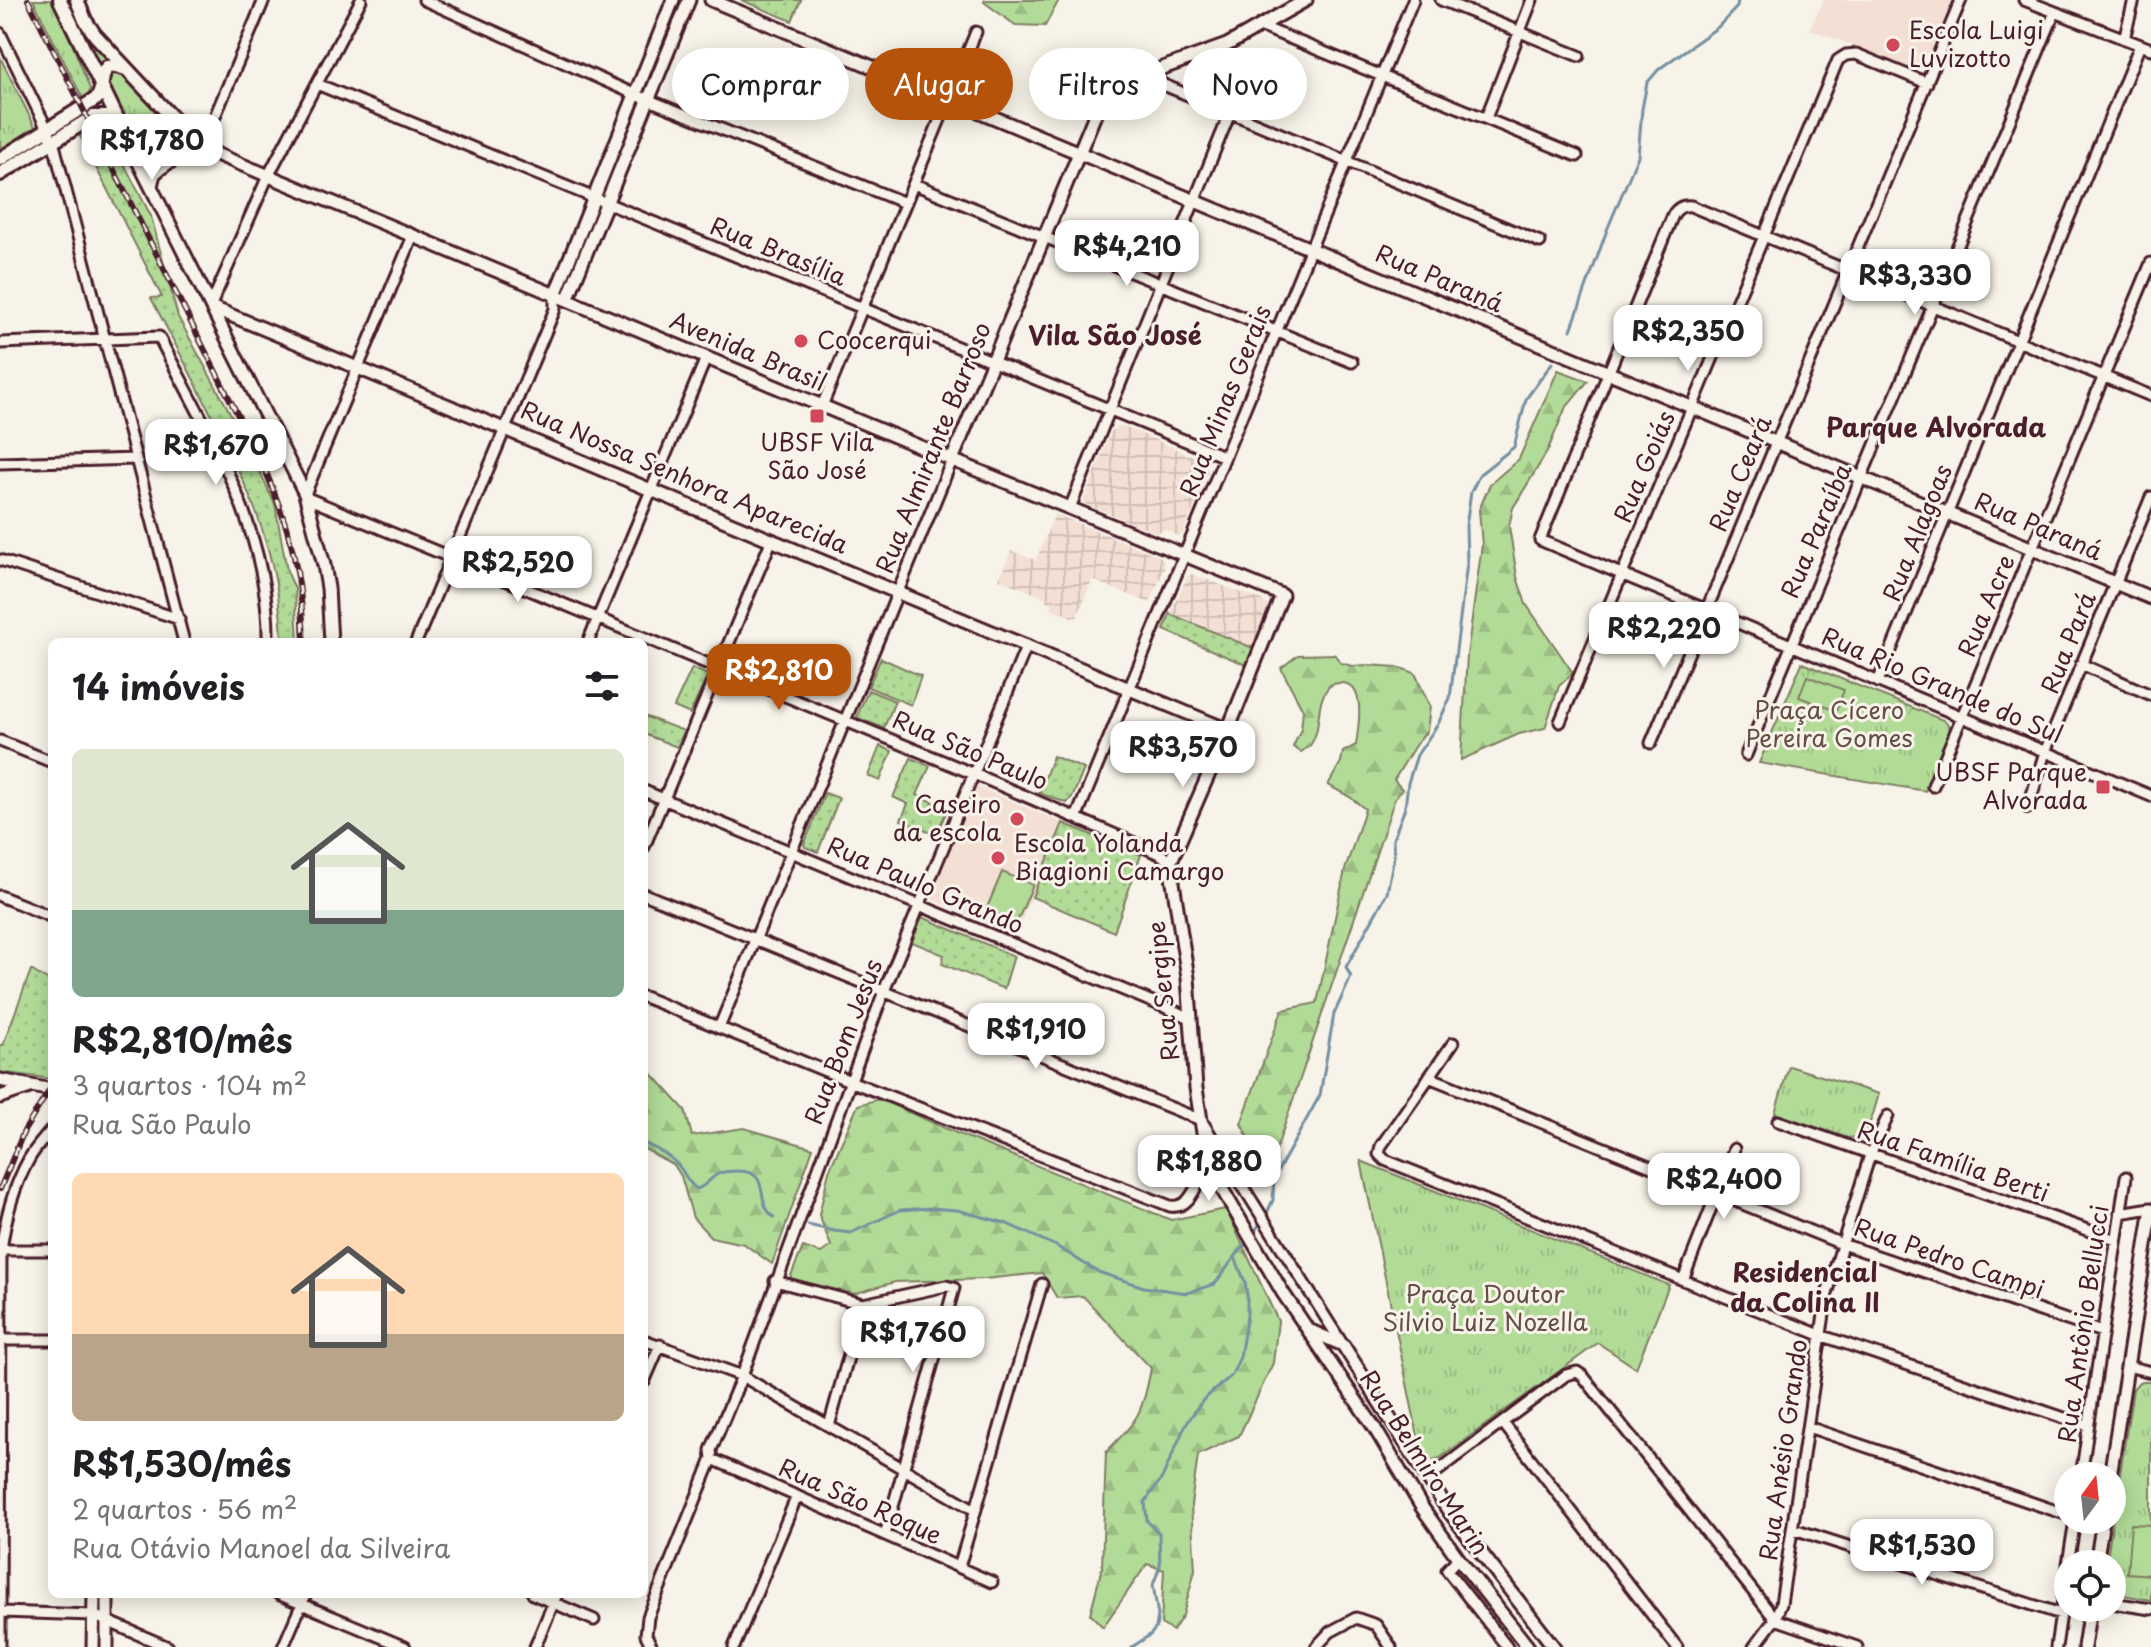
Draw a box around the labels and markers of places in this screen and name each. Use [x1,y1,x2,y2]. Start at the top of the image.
place label: Escola Luigi Luvizotto [1909,11,2044,75]
marker: Escola Luigi Luvizotto [1884,36,1902,54]
pin: R$1,780 [78,114,226,182]
pin: R$4,210 [1053,220,1201,288]
pin: R$3,330 [1841,249,1989,317]
pin: R$2,350 [1614,305,1762,373]
place label: Coocerqui [817,321,932,357]
marker: Coocerqui [792,332,810,350]
marker: UBSF Vila São José [808,407,826,425]
pin: R$1,670 [142,419,290,487]
place label: UBSF Vila São José [760,423,874,487]
pin: R$2,520 [444,536,592,604]
pin: R$2,220 [1590,602,1738,670]
pin: R$2,810 [705,644,853,712]
pin: R$3,570 [1109,721,1257,789]
place label: UBSF Parque Alvorada [1935,753,2087,817]
marker: UBSF Parque Alvorada [2094,778,2112,796]
place label: Caseiro da escola [893,785,1001,849]
marker: Caseiro da escola [1008,810,1026,828]
place label: Escola Yolanda Biagioni Camargo [1014,824,1224,888]
marker: Escola Yolanda Biagioni Camargo [989,849,1007,867]
pin: R$1,910 [962,1003,1110,1071]
pin: R$1,880 [1135,1135,1283,1203]
pin: R$2,400 [1650,1153,1798,1221]
pin: R$1,760 [839,1306,987,1374]
pin: R$1,530 [1848,1519,1996,1587]

